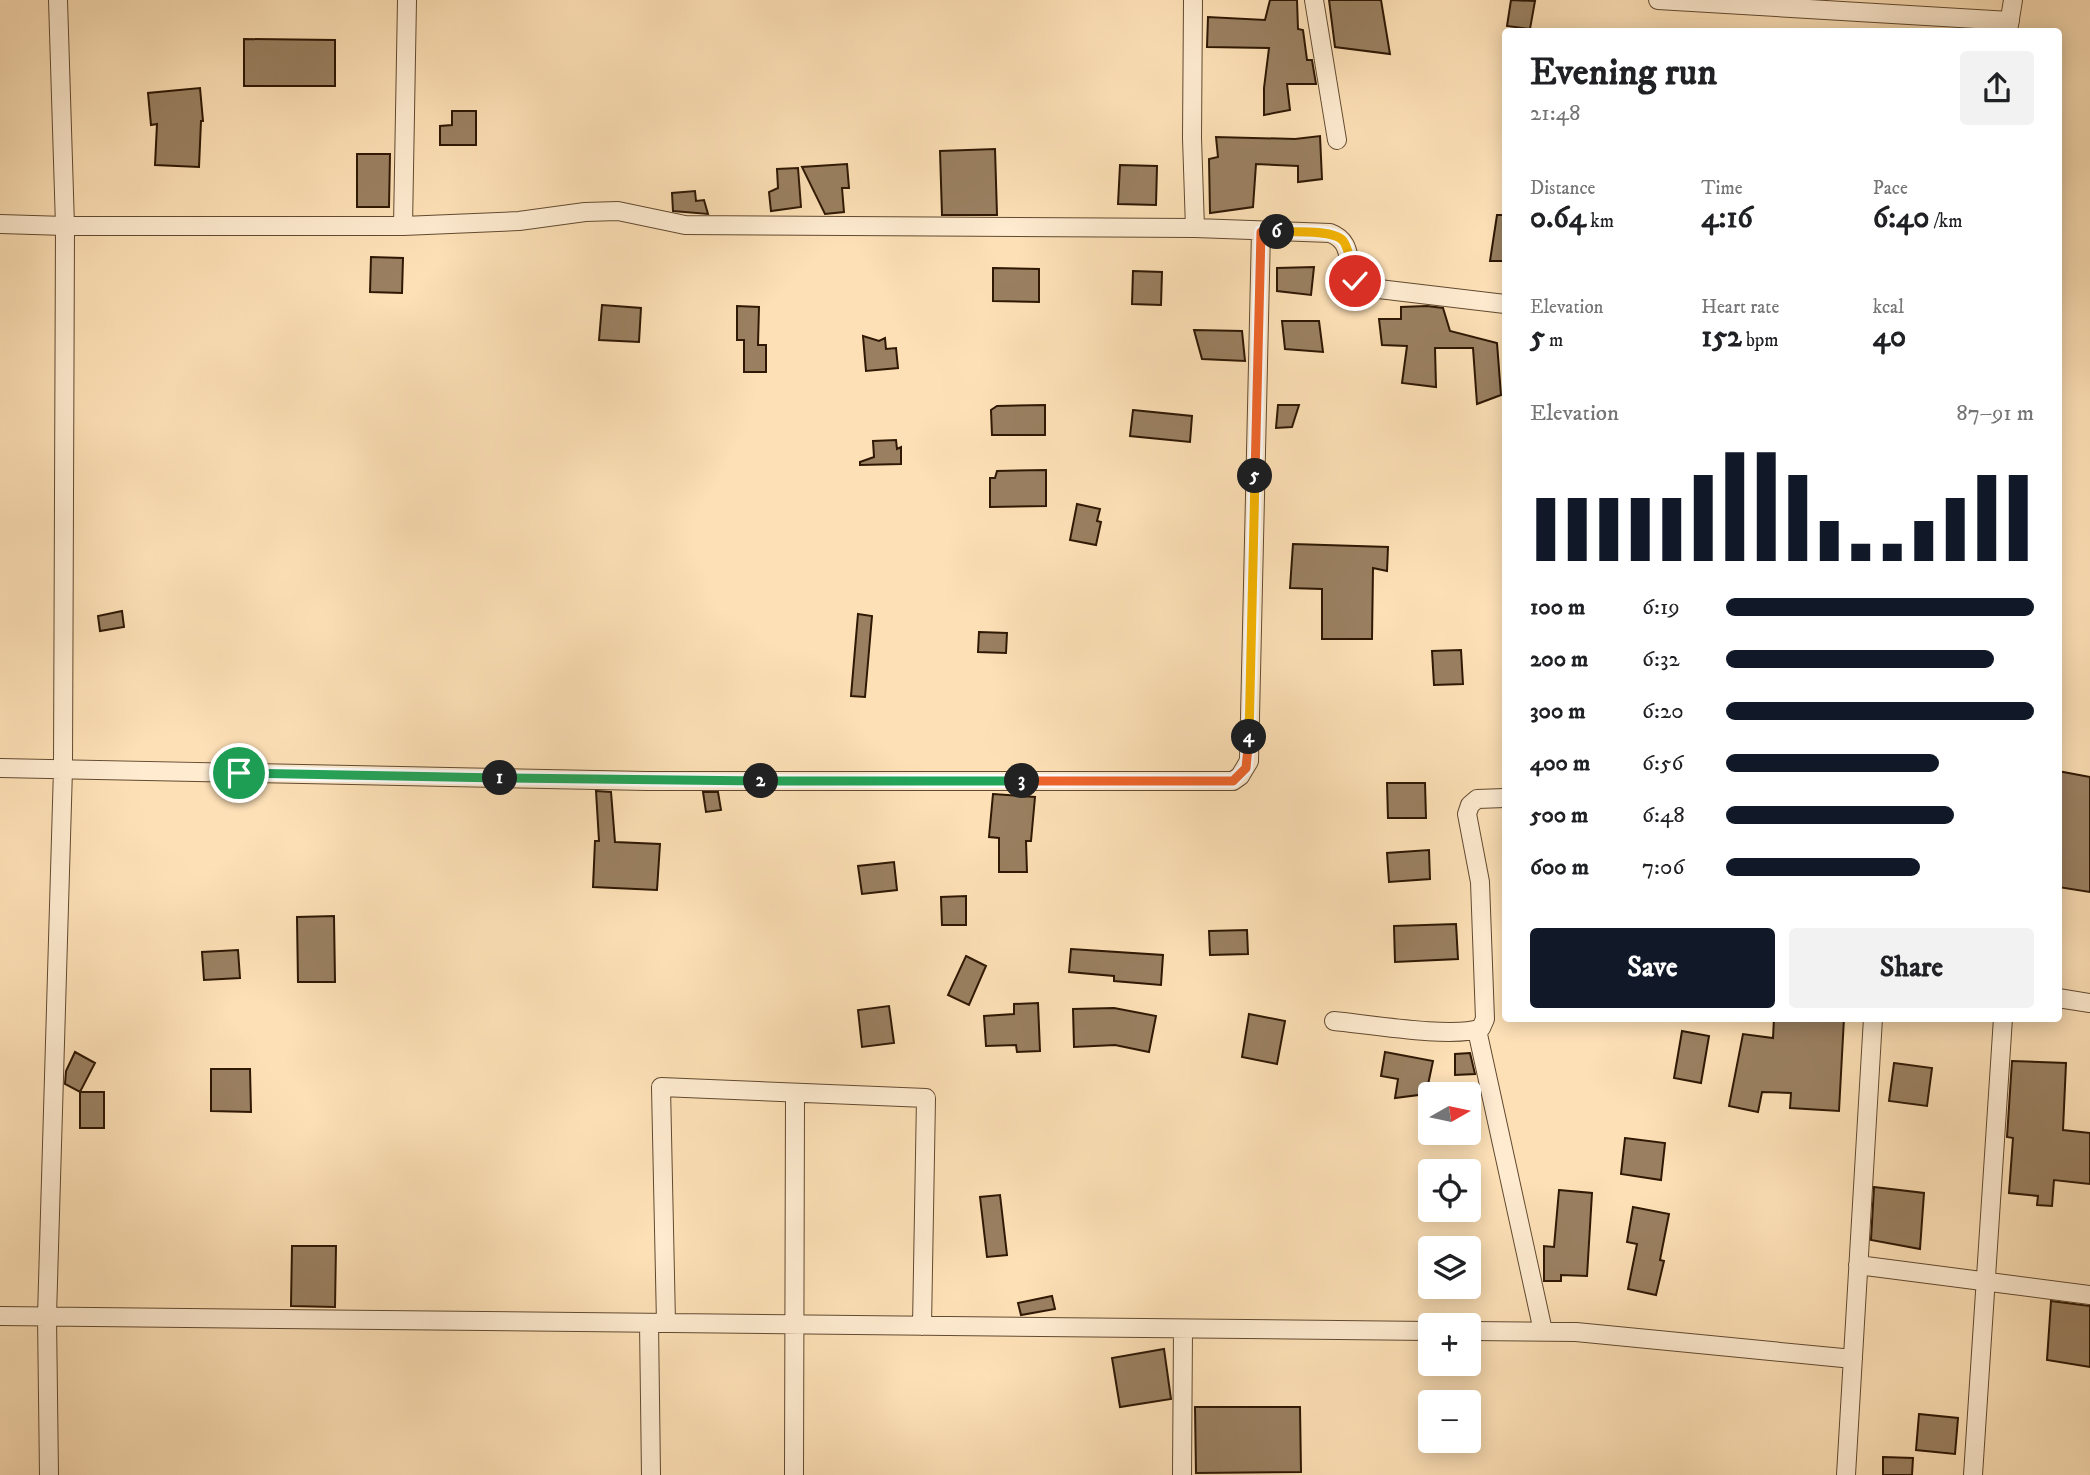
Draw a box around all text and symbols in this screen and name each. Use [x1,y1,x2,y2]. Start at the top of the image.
text: Evening run [1530,49,1717,97]
button: share [1960,51,2034,125]
text: 21:48 [1530,99,1581,128]
text: Distance [1530,177,1595,200]
text: Time [1701,177,1743,200]
text: Pace [1873,177,1908,200]
text: 0.64 [1530,200,1586,237]
text: 4:16 [1701,200,1753,237]
text: 6:40 [1873,200,1930,237]
text: km [1586,210,1614,233]
text: /km [1930,210,1962,233]
pin: 6 [1260,215,1294,250]
text: 6 [1272,220,1281,243]
pin [1325,251,1385,311]
icon: check [1336,262,1374,300]
text: Elevation [1530,296,1604,319]
text: Heart rate [1701,296,1779,319]
text: kcal [1873,296,1904,319]
text: 5 [1530,319,1545,356]
text: 152 [1701,319,1742,356]
text: 40 [1873,319,1906,356]
text: m [1545,329,1563,352]
text: bpm [1742,329,1779,352]
text: Elevation [1530,399,1619,428]
text: 87–91 m [1956,399,2034,428]
pin: 5 [1238,458,1272,494]
text: 5 [1250,464,1259,487]
text: 100 m [1530,593,1585,622]
text: 6:19 [1642,593,1680,622]
text: 200 m [1530,645,1588,674]
text: 6:32 [1642,645,1680,674]
text: 300 m [1530,697,1586,726]
text: 6:20 [1642,697,1684,726]
pin: 4 [1232,720,1266,754]
text: 4 [1243,725,1254,748]
pin [209,743,269,803]
text: 400 m [1530,749,1590,778]
text: 6:56 [1642,749,1683,778]
icon: arrive [220,754,258,792]
pin: 1 [482,760,518,796]
pin: 2 [744,764,778,798]
pin: 3 [1004,764,1040,798]
text: 1 [496,766,503,789]
text: 2 [756,769,765,792]
text: 3 [1018,769,1025,792]
text: 500 m [1530,801,1588,830]
text: 6:48 [1642,801,1685,830]
text: 600 m [1530,853,1589,882]
text: 7:06 [1642,853,1684,882]
button: Save [1530,928,1775,1008]
button: Share [1789,928,2034,1008]
north arrow [1418,1082,1480,1144]
map controls [1418,1082,1481,1453]
button: locate [1418,1159,1481,1222]
button: layers [1418,1236,1481,1299]
button: + [1418,1313,1481,1376]
button: − [1418,1390,1481,1453]

